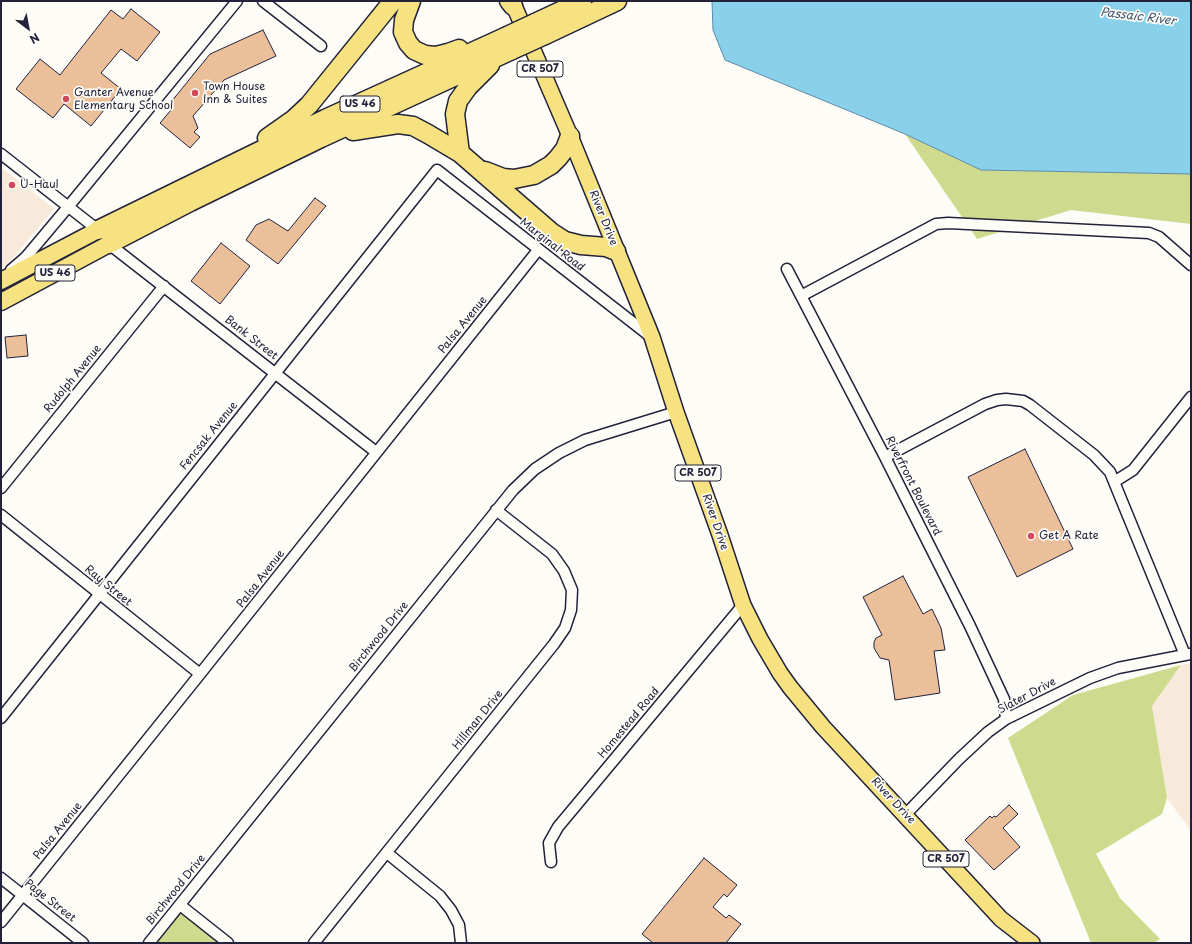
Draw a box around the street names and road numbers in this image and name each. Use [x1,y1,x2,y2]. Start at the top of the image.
road number: CR 507 [517,61,563,77]
road number: US 46 [340,96,380,112]
street label: River Drive [586,188,620,248]
street label: Marginal Road [517,216,587,274]
road number: US 46 [35,265,75,281]
street label: Palsa Avenue [436,294,490,356]
street label: Bank Street [222,313,280,363]
street label: Rudolph Avenue [42,342,104,416]
street label: Fencsak Avenue [178,399,240,473]
street label: Riverfront Boulevard [882,434,944,538]
road number: CR 507 [675,465,721,481]
street label: River Drive [699,492,731,552]
street label: Palsa Avenue [234,548,288,610]
street label: Ray Street [82,563,134,609]
street label: Birchwood Drive [346,599,412,675]
street label: Slater Drive [996,675,1058,717]
street label: Homestead Road [596,685,662,761]
street label: Hillman Drive [450,688,506,752]
street label: River Drive [868,775,918,827]
street label: Palsa Avenue [31,800,85,862]
road number: CR 507 [923,851,969,867]
street label: Birchwood Drive [143,852,209,928]
street label: Page Street [22,877,78,925]

